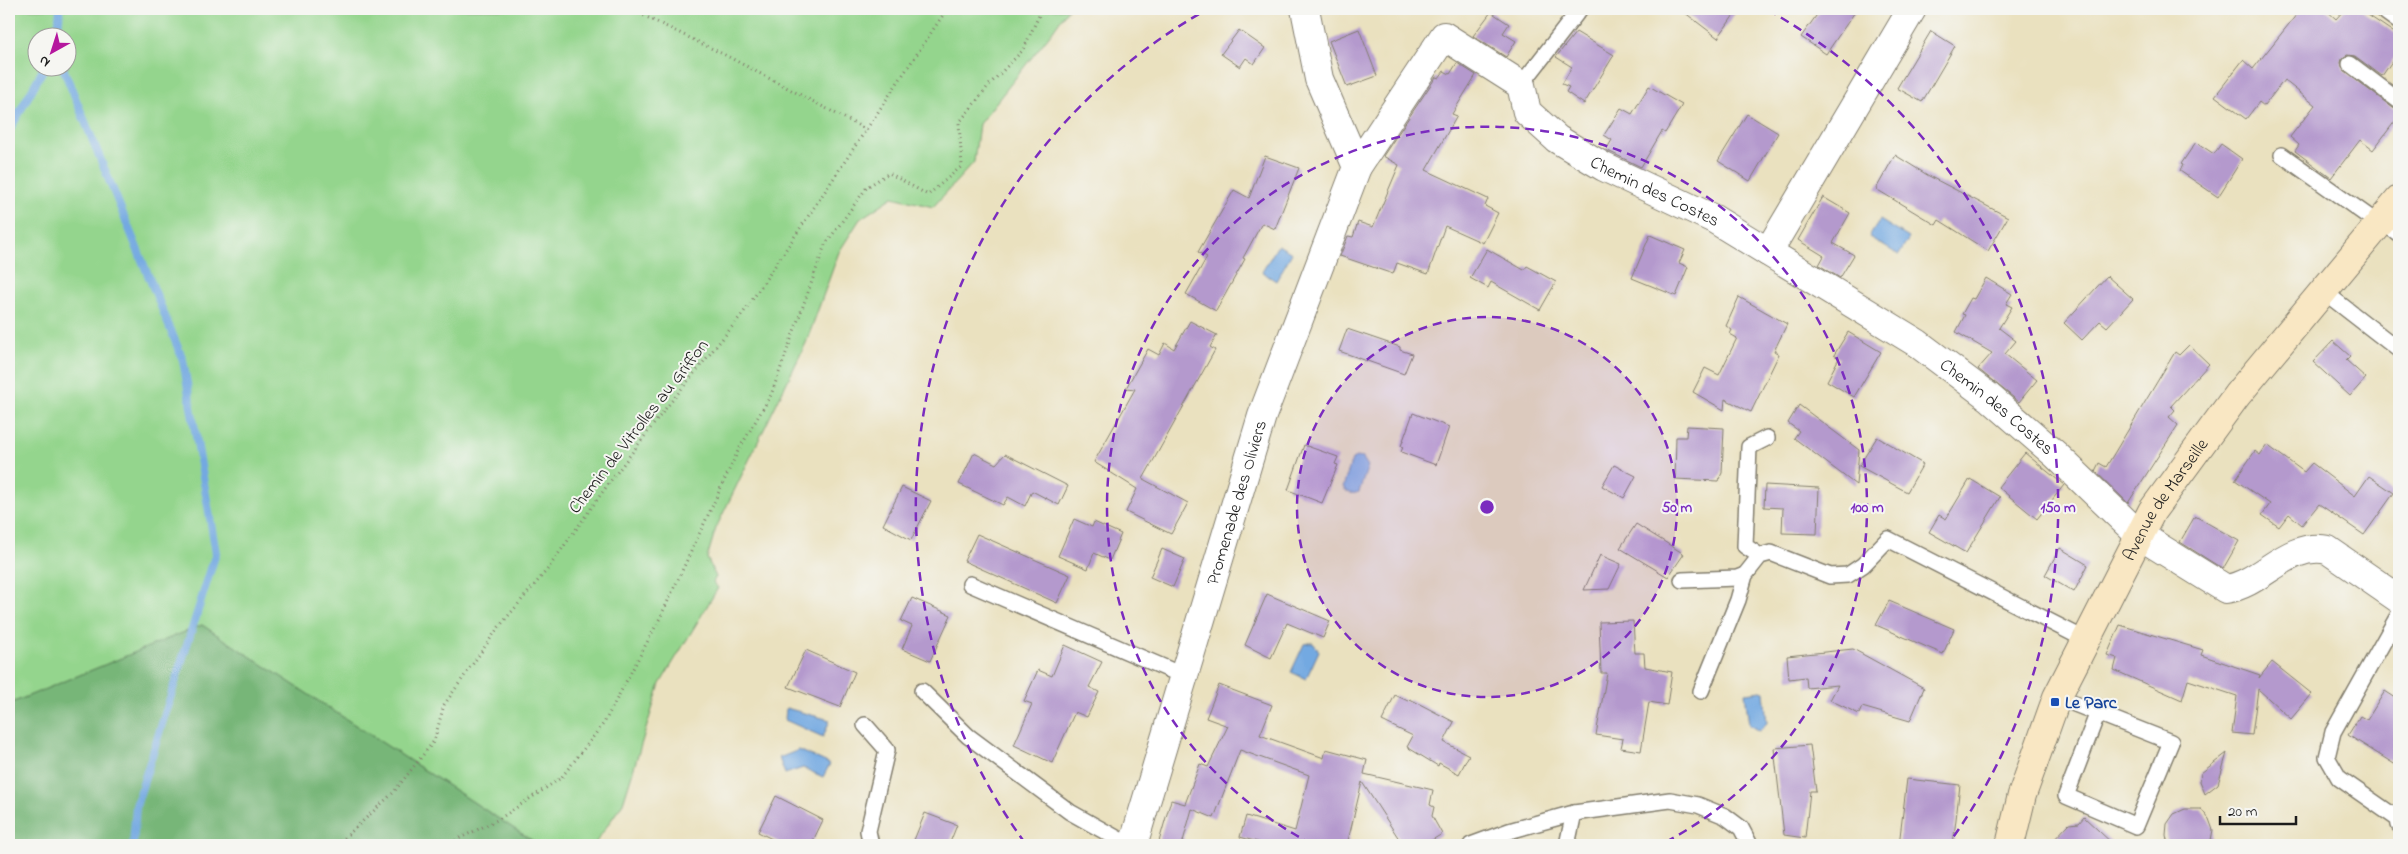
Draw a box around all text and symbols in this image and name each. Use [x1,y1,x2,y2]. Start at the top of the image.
north arrow [28,28,78,78]
text: N [34,50,55,72]
street label: Chemin des Costes [1584,150,1724,235]
street label: Chemin de Vitrolles au Griffon [563,334,716,520]
street label: Chemin des Costes [1933,353,2058,462]
street label: Promenade des Oliviers [1201,417,1275,588]
street label: Avenue de Marseille [2117,433,2216,566]
text: 50 m [1662,497,1693,519]
text: 100 m [1850,497,1884,519]
text: 150 m [2040,497,2076,519]
centre of rings [1478,498,1496,516]
place label: Le Parc [2065,691,2118,717]
marker: Le Parc [2049,696,2061,708]
scale bar [2220,794,2297,826]
text: 20 m [2228,801,2258,823]

